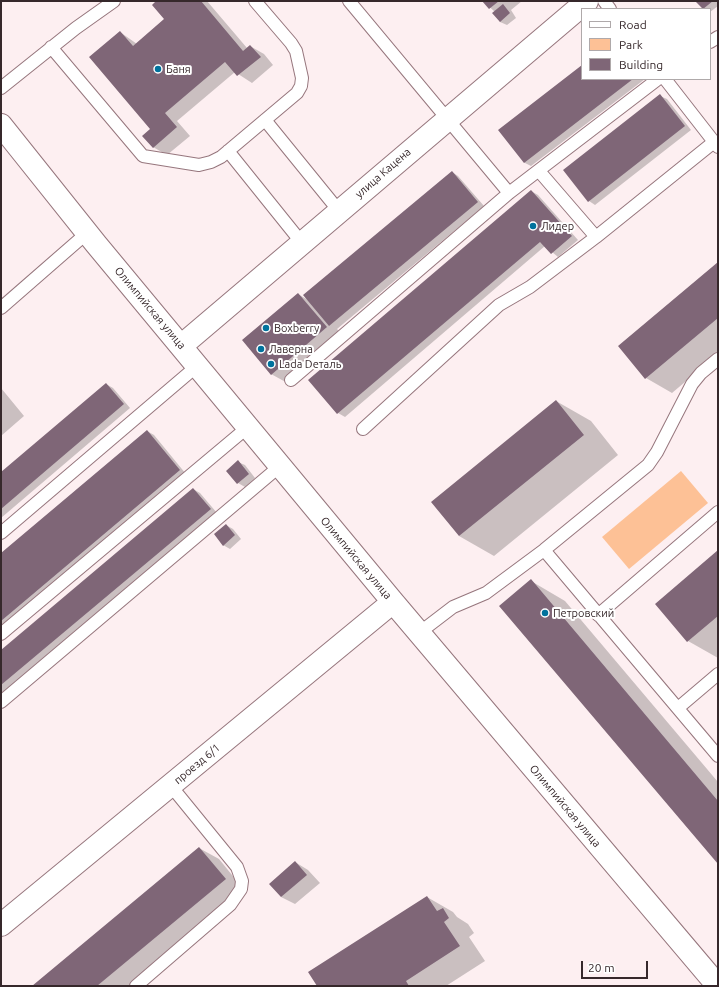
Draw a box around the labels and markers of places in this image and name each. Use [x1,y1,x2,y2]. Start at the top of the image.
place label: Баня [166,62,191,76]
marker: Баня [153,64,163,74]
place label: Лидер [541,219,574,233]
marker: Лидер [528,221,538,231]
place label: Boxberry [274,321,319,335]
marker: Boxberry [261,323,271,333]
place label: Лаверна [269,342,313,356]
marker: Лаверна [256,344,266,354]
place label: Lada Dеталь [279,357,341,371]
marker: Lada Dеталь [266,359,276,369]
place label: Петровский [553,606,614,620]
marker: Петровский [540,608,550,618]

